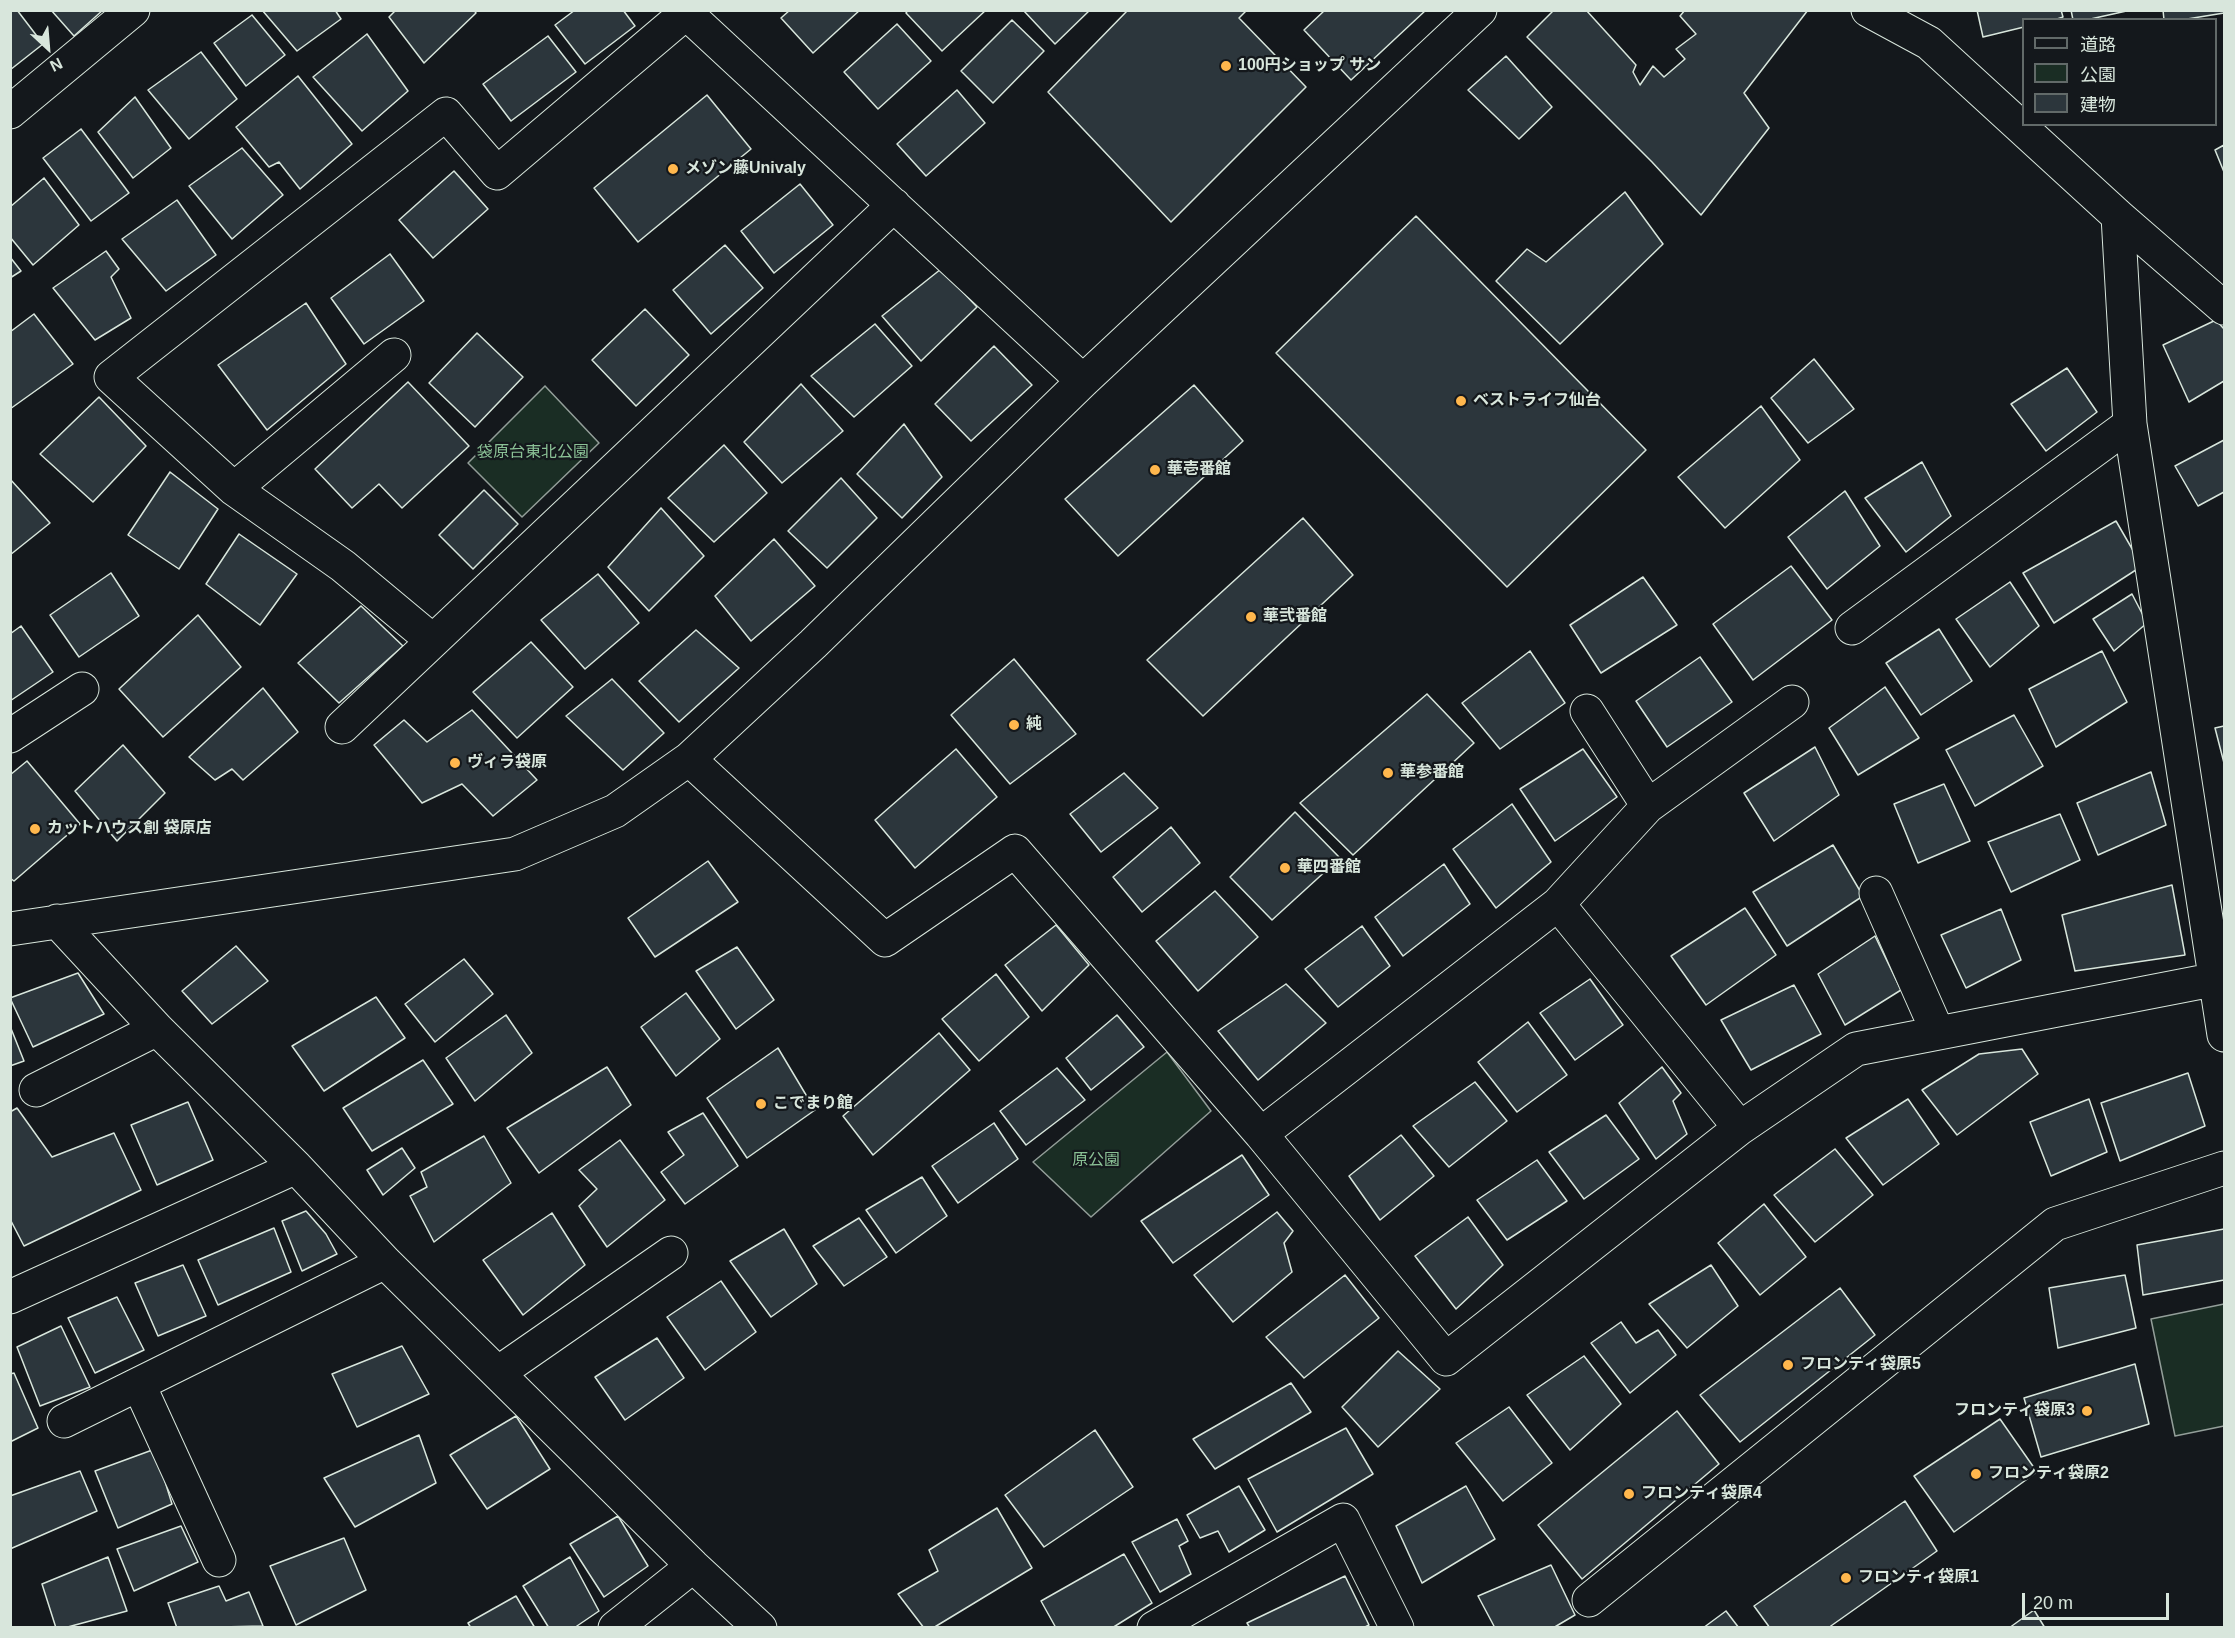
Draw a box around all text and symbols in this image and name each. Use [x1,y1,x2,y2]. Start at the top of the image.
north arrow [18,18,78,78]
legend [2022,18,2217,126]
text: 道路 [2080,35,2116,55]
text: N [47,54,65,75]
place label: 100円ショップ サン [1238,56,1381,76]
marker: 100円ショップ サン [1219,59,1233,73]
text: 公園 [2080,65,2116,85]
text: 建物 [2080,95,2116,115]
place label: メゾン藤Univaly [685,159,806,179]
marker: メゾン藤Univaly [666,162,680,176]
place label: ベストライフ仙台 [1473,391,1601,411]
marker: ベストライフ仙台 [1454,394,1468,408]
park label: 袋原台東北公園 [477,443,589,463]
place label: 華壱番館 [1167,460,1231,480]
marker: 華壱番館 [1148,463,1162,477]
place label: 華弐番館 [1263,607,1327,627]
marker: 華弐番館 [1244,610,1258,624]
place label: 純 [1026,715,1042,735]
marker: 純 [1007,718,1021,732]
place label: ヴィラ袋原 [467,753,547,773]
marker: ヴィラ袋原 [448,756,462,770]
place label: 華参番館 [1400,763,1464,783]
marker: 華参番館 [1381,766,1395,780]
place label: カットハウス創 袋原店 [47,819,211,839]
marker: カットハウス創 袋原店 [28,822,42,836]
place label: 華四番館 [1297,858,1361,878]
marker: 華四番館 [1278,861,1292,875]
place label: こでまり館 [773,1094,853,1114]
marker: こでまり館 [754,1097,768,1111]
park label: 原公園 [1072,1151,1120,1171]
place label: フロンティ袋原5 [1800,1355,1921,1375]
marker: フロンティ袋原5 [1781,1358,1795,1372]
place label: フロンティ袋原3 [1954,1401,2075,1421]
marker: フロンティ袋原3 [2080,1404,2094,1418]
place label: フロンティ袋原2 [1988,1464,2109,1484]
marker: フロンティ袋原2 [1969,1467,1983,1481]
place label: フロンティ袋原4 [1641,1484,1762,1504]
marker: フロンティ袋原4 [1622,1487,1636,1501]
place label: フロンティ袋原1 [1858,1568,1979,1588]
marker: フロンティ袋原1 [1839,1571,1853,1585]
scale bar [2025,1581,2172,1619]
text: 20 m [2033,1593,2073,1613]

